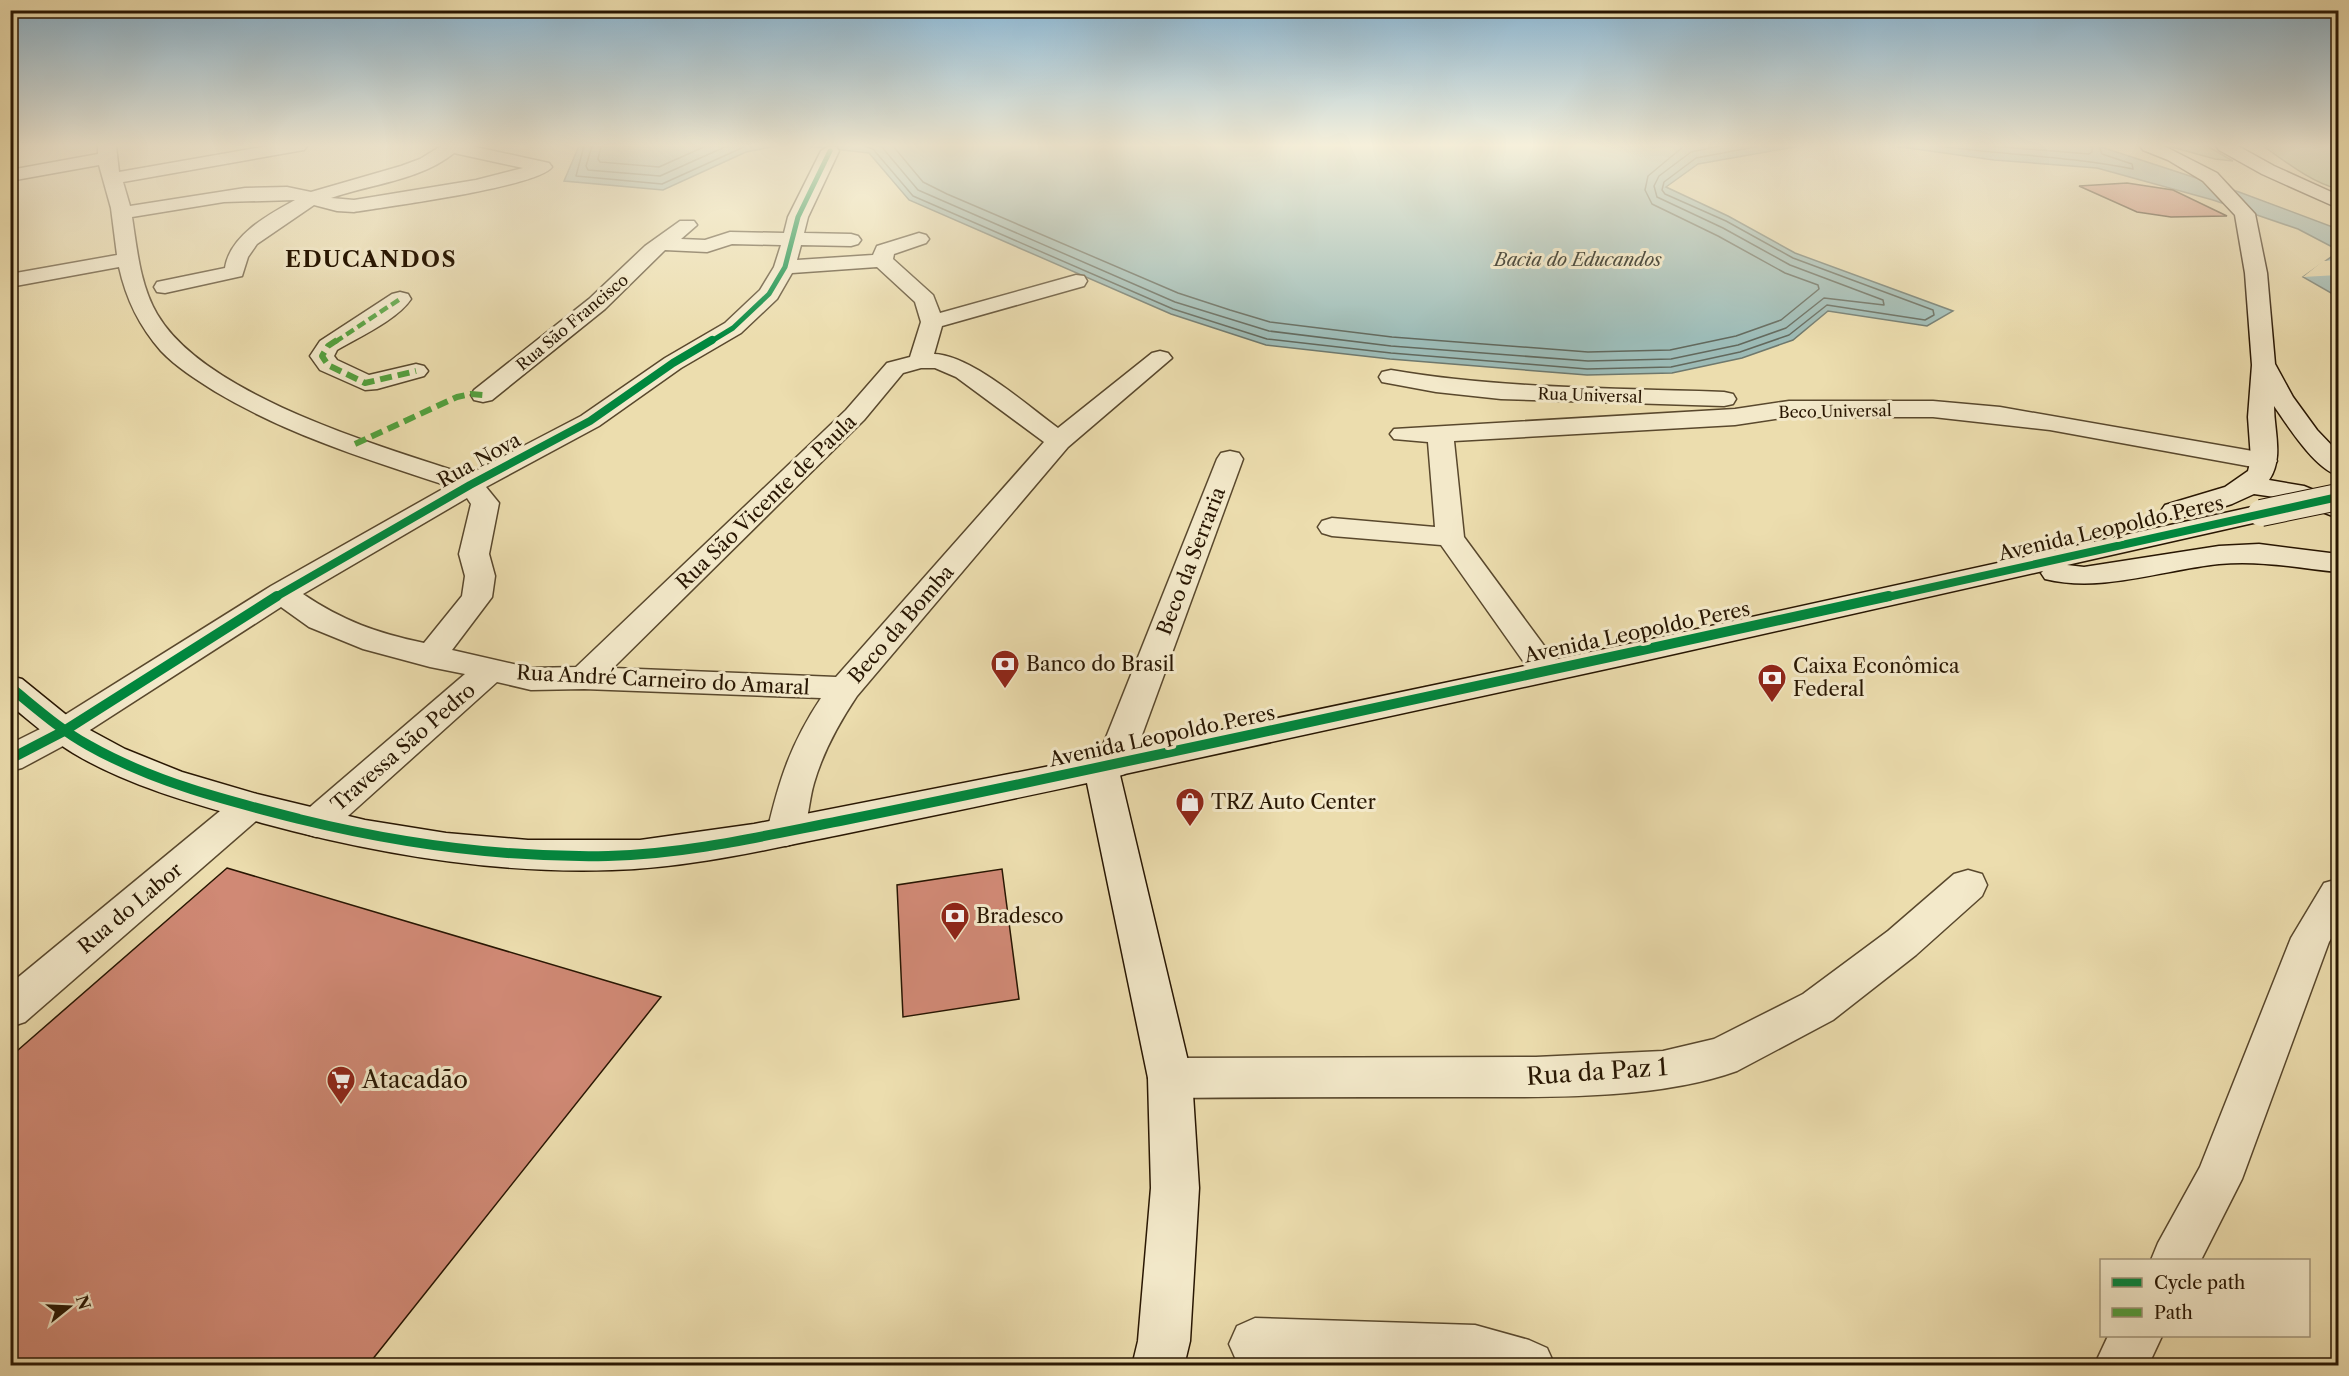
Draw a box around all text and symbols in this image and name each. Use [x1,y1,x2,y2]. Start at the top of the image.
district label: EDUCANDOS [285,246,457,273]
water label: Bacia do Educandos [1492,249,1662,271]
street label: Rua São Francisco [512,269,632,375]
street label: Rua Universal [1537,383,1643,407]
street label: Beco Universal [1778,400,1892,422]
street label: Rua São Vicente de Paula [671,409,861,594]
street label: Rua Nova [433,427,525,493]
street label: Beco da Serraria [1152,483,1230,638]
street label: Avenida Leopoldo Peres [1995,490,2226,566]
street label: Beco da Bomba [843,560,959,688]
street label: Avenida Leopoldo Peres [1521,596,1752,668]
bank icon: Banco do Brasil [989,648,1021,690]
place label: Banco do Brasil [1026,652,1174,676]
place label: Caixa Econômica Federal [1793,654,1960,701]
street label: Rua André Carneiro do Amaral [516,660,810,700]
bank icon: Caixa Econômica Federal [1756,662,1788,704]
street label: Travessa São Pedro [326,678,480,816]
street label: Avenida Leopoldo Peres [1046,700,1277,772]
shop icon: TRZ Auto Center [1174,786,1206,828]
place label: TRZ Auto Center [1211,790,1377,814]
street label: Rua do Labor [73,857,187,959]
bank icon: Bradesco [939,900,971,942]
place label: Bradesco [976,904,1064,928]
street label: Rua da Paz 1 [1525,1052,1669,1091]
supermarket icon: Atacadão [325,1064,357,1106]
place label: Atacadão [361,1065,468,1094]
legend [2100,1259,2310,1337]
text: Cycle path [2154,1272,2245,1294]
north arrow [39,1277,99,1337]
text: N [72,1293,95,1312]
text: Path [2154,1302,2193,1324]

